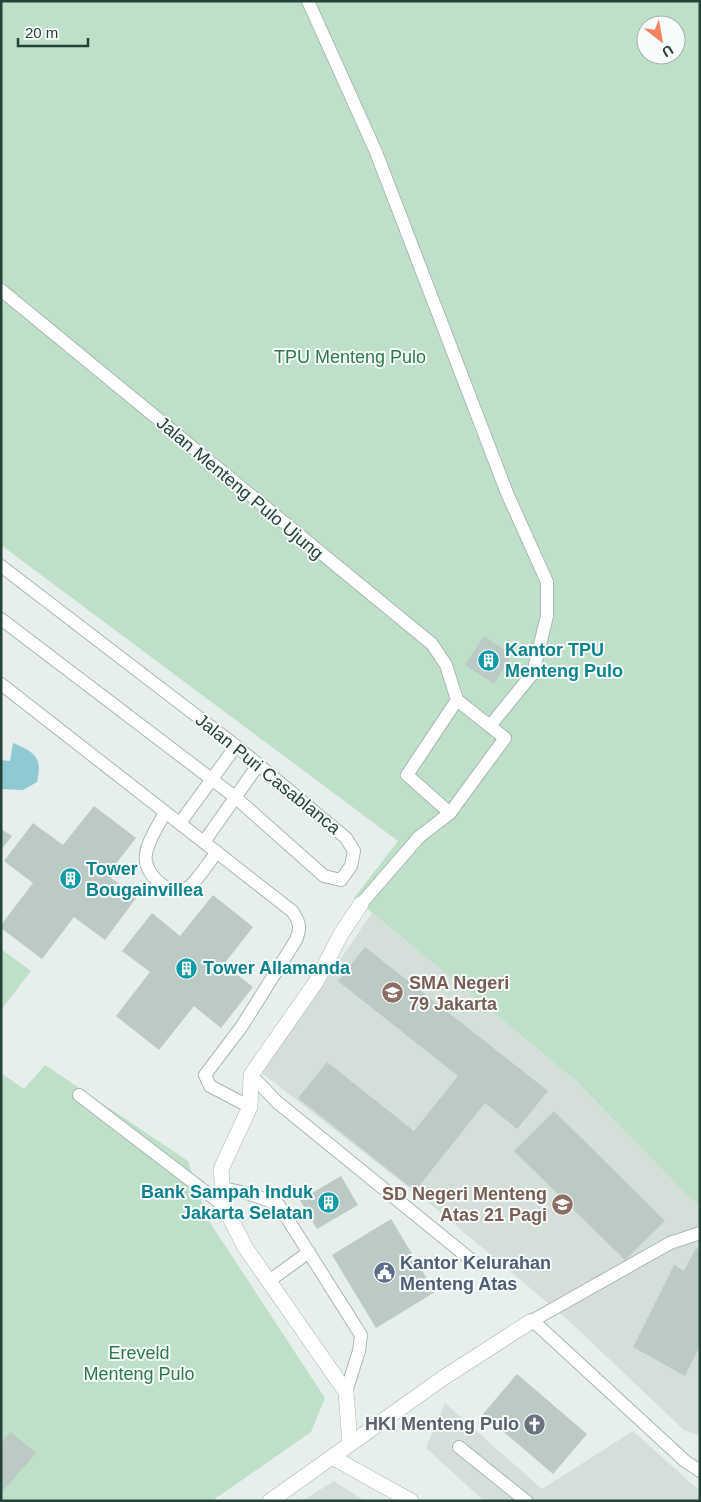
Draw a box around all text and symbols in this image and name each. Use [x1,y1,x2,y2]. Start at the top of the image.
scale bar [18,15,88,47]
north arrow [636,15,686,65]
text: 20 m [25,24,58,41]
text: U [659,42,676,61]
park label: TPU Menteng Pulo [274,347,426,367]
street label: Jalan Menteng Pulo Ujung [153,412,327,564]
place label: Kantor TPU Menteng Pulo [505,640,623,681]
building icon: Kantor TPU Menteng Pulo [477,648,501,672]
street label: Jalan Puri Casablanca [192,710,345,839]
place label: Tower Bougainvillea [86,859,204,900]
building icon: Tower Bougainvillea [58,867,82,891]
building icon: Tower Allamanda [175,956,199,980]
place label: Tower Allamanda [203,958,351,978]
place label: SMA Negeri 79 Jakarta [409,973,509,1014]
school or university icon: SMA Negeri 79 Jakarta [381,981,405,1005]
place label: Bank Sampah Induk Jakarta Selatan [141,1182,314,1223]
place label: SD Negeri Menteng Atas 21 Pagi [382,1184,547,1225]
building icon: Bank Sampah Induk Jakarta Selatan [317,1190,341,1214]
school or university icon: SD Negeri Menteng Atas 21 Pagi [551,1192,575,1216]
place label: Kantor Kelurahan Menteng Atas [400,1253,551,1294]
public building icon: Kantor Kelurahan Menteng Atas [372,1261,396,1285]
park label: Ereveld Menteng Pulo [83,1343,195,1384]
church icon: HKI Menteng Pulo [523,1412,547,1436]
place label: HKI Menteng Pulo [365,1414,519,1434]

